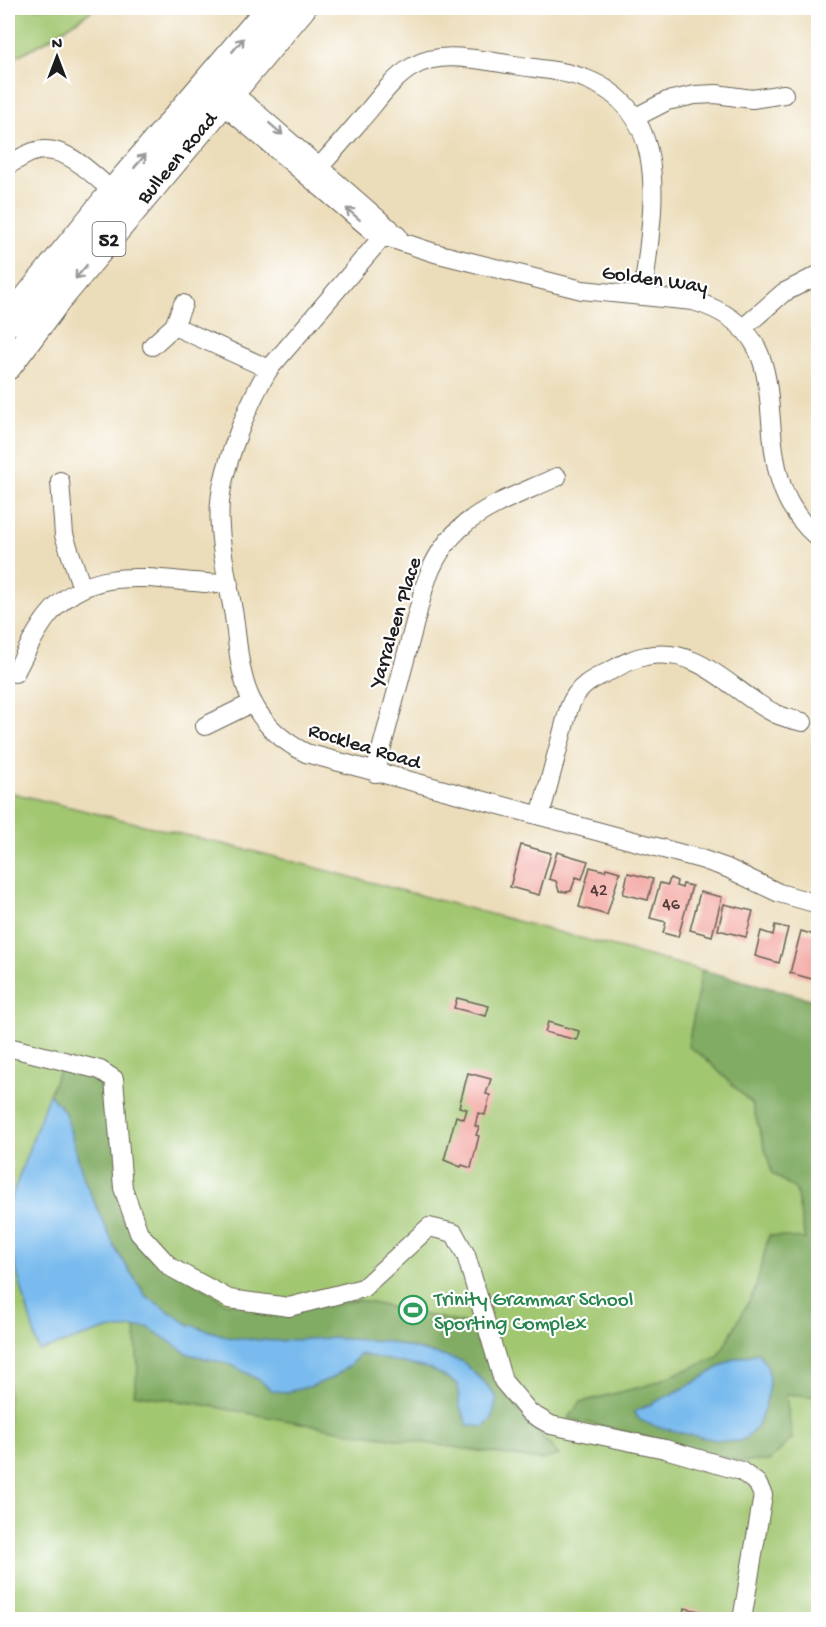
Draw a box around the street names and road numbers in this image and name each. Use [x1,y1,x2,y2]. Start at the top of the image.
street label: Bulleen Road [132,107,225,211]
road number: 52 [92,222,126,256]
street label: Golden Way [600,262,709,301]
street label: Yarraleen Place [365,554,429,693]
street label: Rocklea Road [305,719,425,778]

